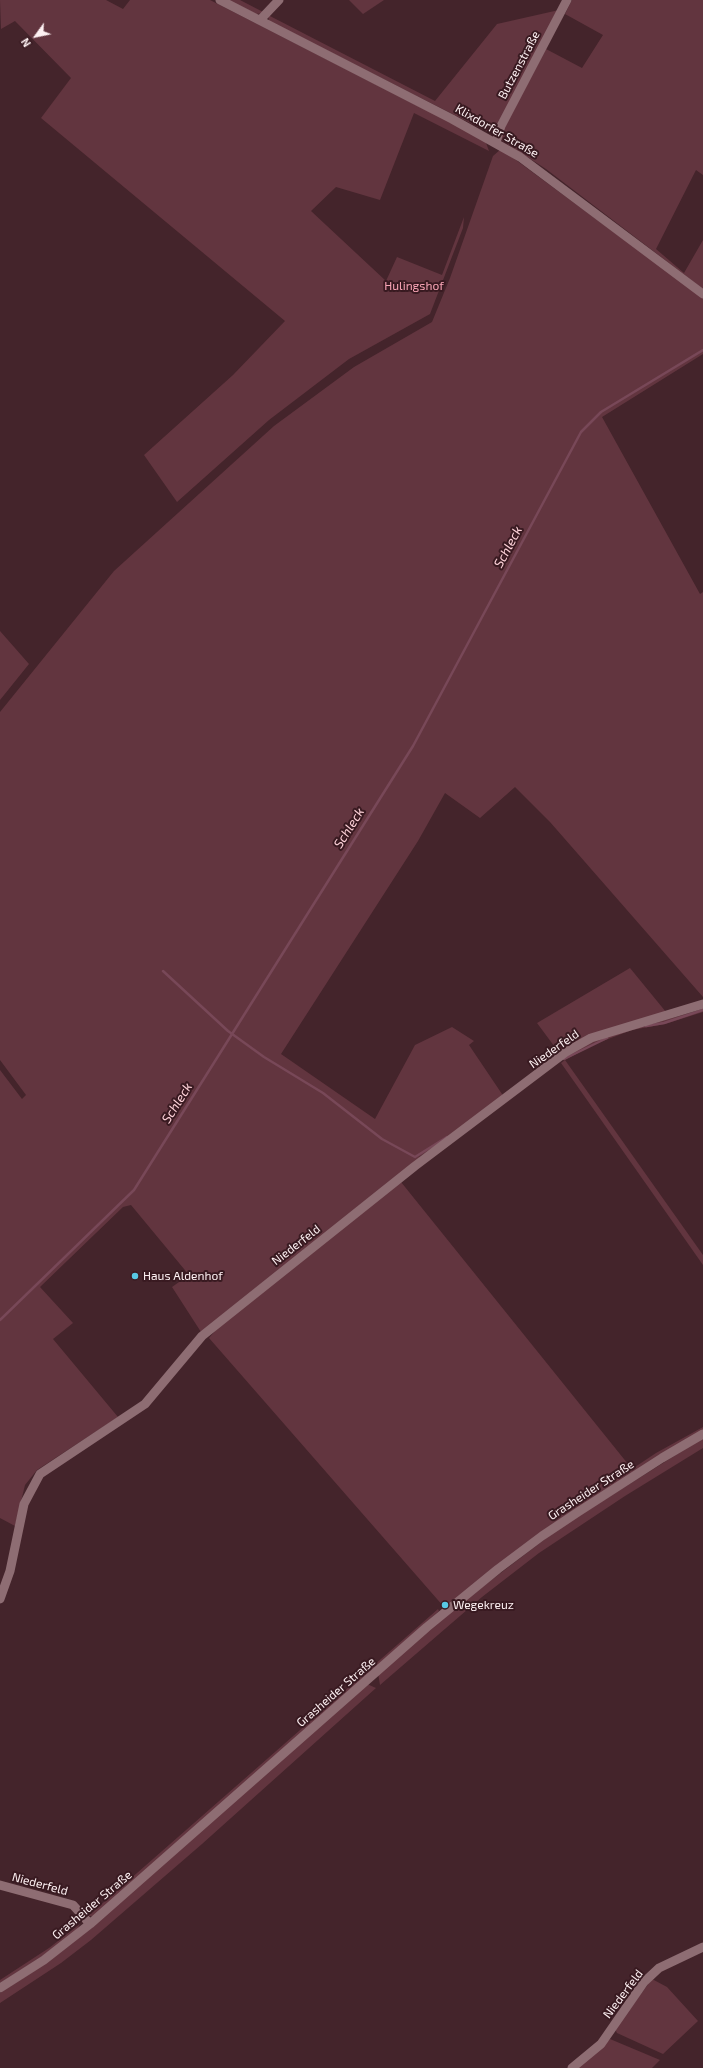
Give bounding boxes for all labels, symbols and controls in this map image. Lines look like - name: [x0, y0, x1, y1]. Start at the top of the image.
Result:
- north arrow: [16, 16, 56, 56]
- street label: Butzenstraße: [495, 29, 543, 101]
- text: N: [18, 36, 33, 50]
- street label: Klixdorfer Straße: [453, 101, 541, 161]
- park label: Hulingshof: [384, 279, 444, 293]
- water label: Schleck: [491, 523, 525, 571]
- water label: Schleck: [330, 805, 368, 851]
- street label: Niederfeld: [526, 1027, 582, 1071]
- water label: Schleck: [158, 1080, 196, 1126]
- street label: Niederfeld: [269, 1222, 323, 1268]
- place label: Haus Aldenhof: [143, 1269, 223, 1283]
- marker: Haus Aldenhof: [130, 1271, 140, 1281]
- street label: Grasheider Straße: [545, 1457, 637, 1523]
- place label: Wegekreuz: [453, 1598, 514, 1612]
- marker: Wegekreuz: [440, 1600, 450, 1610]
- street label: Grasheider Straße: [294, 1654, 378, 1730]
- street label: Grasheider Straße: [49, 1868, 135, 1942]
- street label: Niederfeld: [10, 1870, 70, 1898]
- street label: Niederfeld: [600, 1967, 646, 2021]

